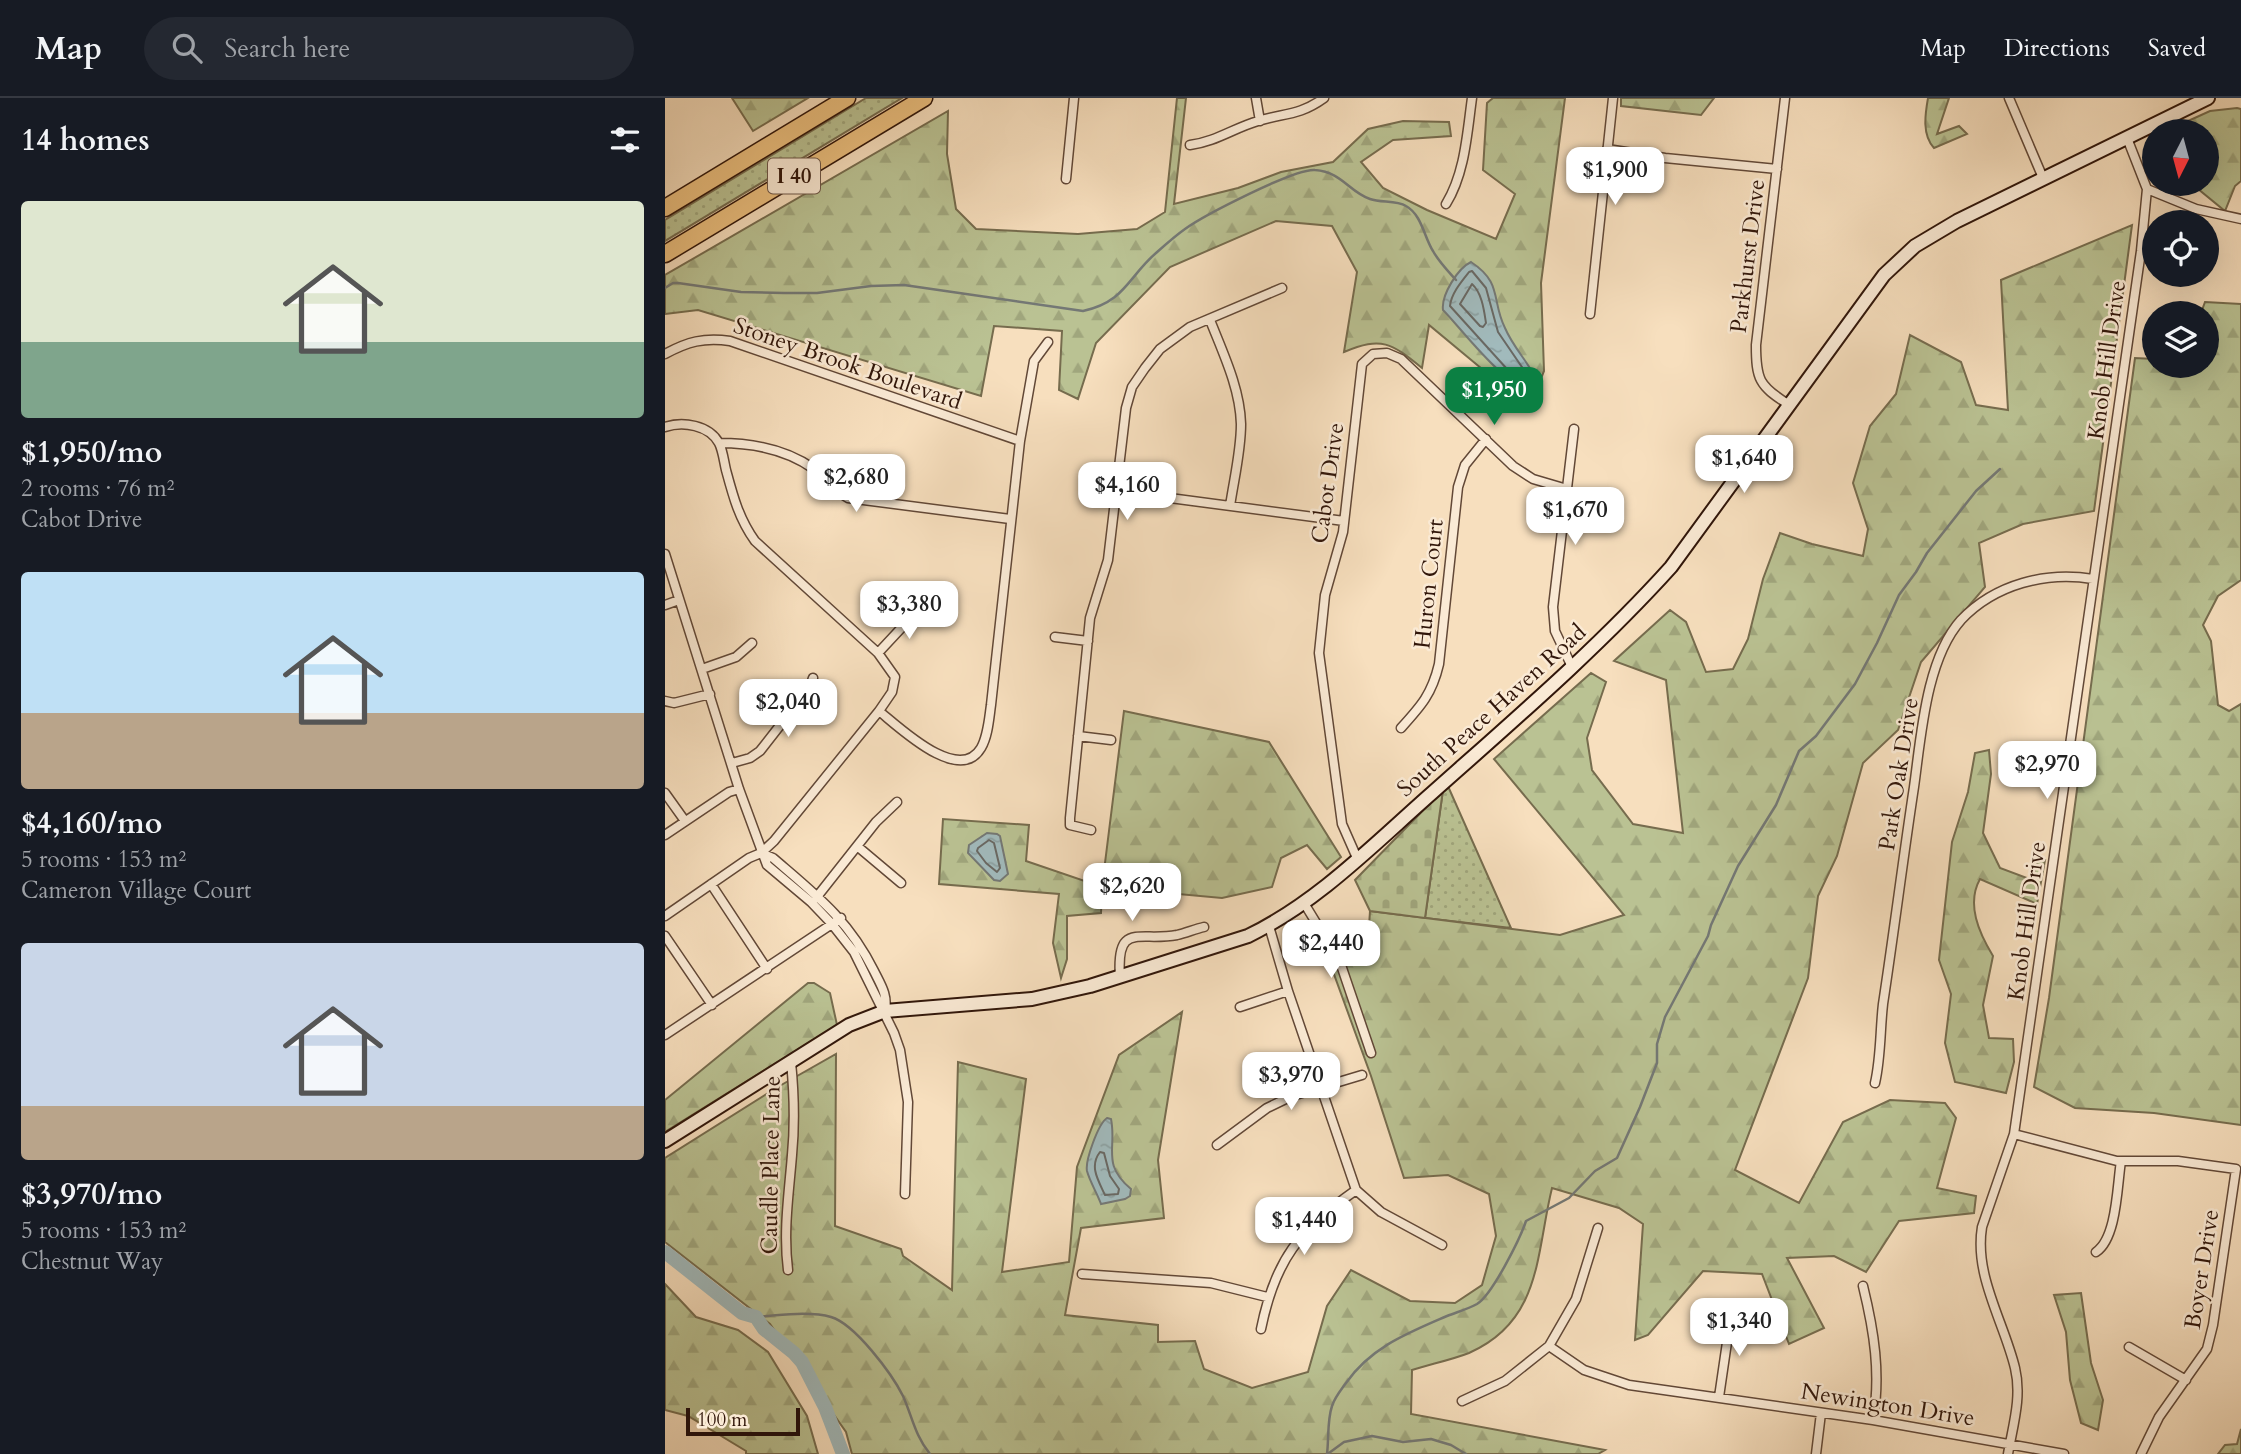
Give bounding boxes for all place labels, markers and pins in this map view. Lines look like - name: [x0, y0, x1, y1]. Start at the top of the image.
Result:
- pin: $1,900: [1558, 148, 1672, 207]
- pin: $1,950: [1437, 368, 1551, 427]
- pin: $1,640: [1687, 436, 1801, 495]
- pin: $2,680: [799, 454, 913, 514]
- pin: $4,160: [1070, 462, 1184, 522]
- pin: $1,670: [1518, 488, 1632, 547]
- pin: $3,380: [852, 582, 966, 641]
- pin: $2,040: [731, 680, 845, 739]
- pin: $2,970: [1990, 742, 2104, 801]
- pin: $2,620: [1075, 864, 1189, 923]
- pin: $2,440: [1274, 920, 1388, 980]
- pin: $3,970: [1234, 1052, 1348, 1112]
- pin: $1,440: [1247, 1198, 1361, 1257]
- pin: $1,340: [1682, 1298, 1796, 1358]

